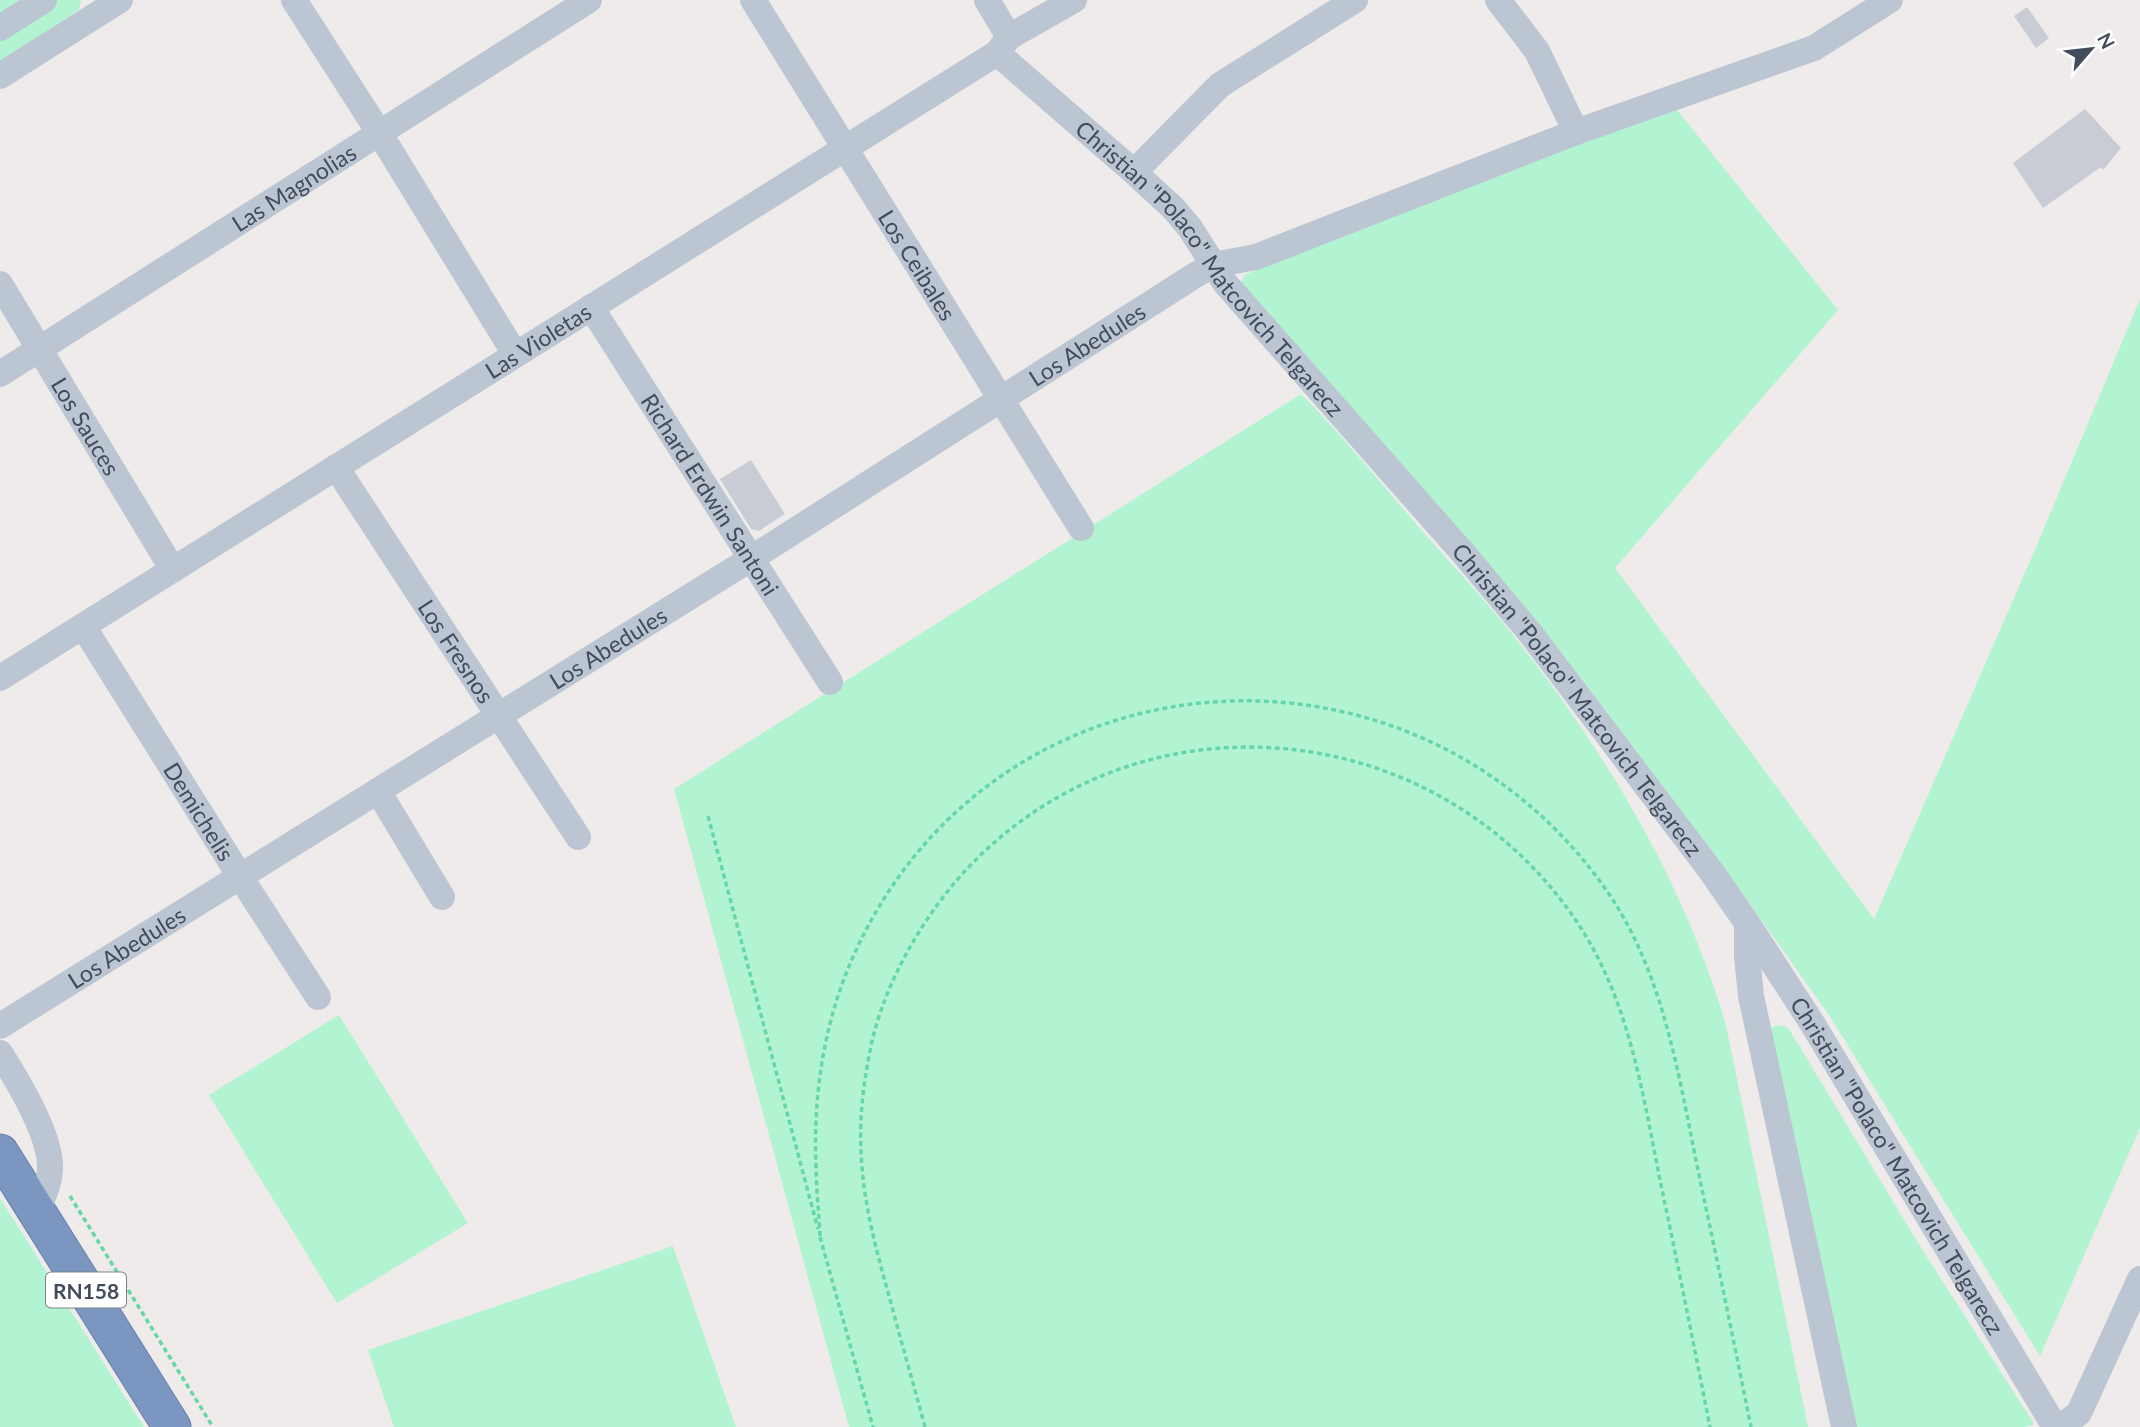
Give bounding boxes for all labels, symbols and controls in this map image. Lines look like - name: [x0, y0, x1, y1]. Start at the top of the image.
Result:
- north arrow: [2056, 14, 2126, 84]
- text: N: [2093, 29, 2120, 53]
- street label: Christian "Polaco" Matcovich Telgarecz: [1070, 114, 1350, 422]
- street label: Las Magnolias: [226, 138, 361, 237]
- street label: Los Ceibales: [873, 205, 962, 325]
- street label: Las Violetas: [480, 297, 596, 384]
- street label: Los Abedules: [1023, 297, 1150, 392]
- street label: Los Sauces: [46, 372, 126, 480]
- street label: Richard Erdwin Santoni: [636, 388, 785, 600]
- street label: Christian "Polaco" Matcovich Telgarecz: [1447, 537, 1709, 862]
- street label: Los Fresnos: [412, 594, 500, 708]
- street label: Los Abedules: [544, 601, 672, 695]
- street label: Demichelis: [158, 757, 241, 866]
- street label: Los Abedules: [63, 900, 190, 994]
- street label: Christian "Polaco" Matcovich Telgarecz: [1785, 991, 2010, 1340]
- road number: RN158: [46, 1272, 126, 1308]

